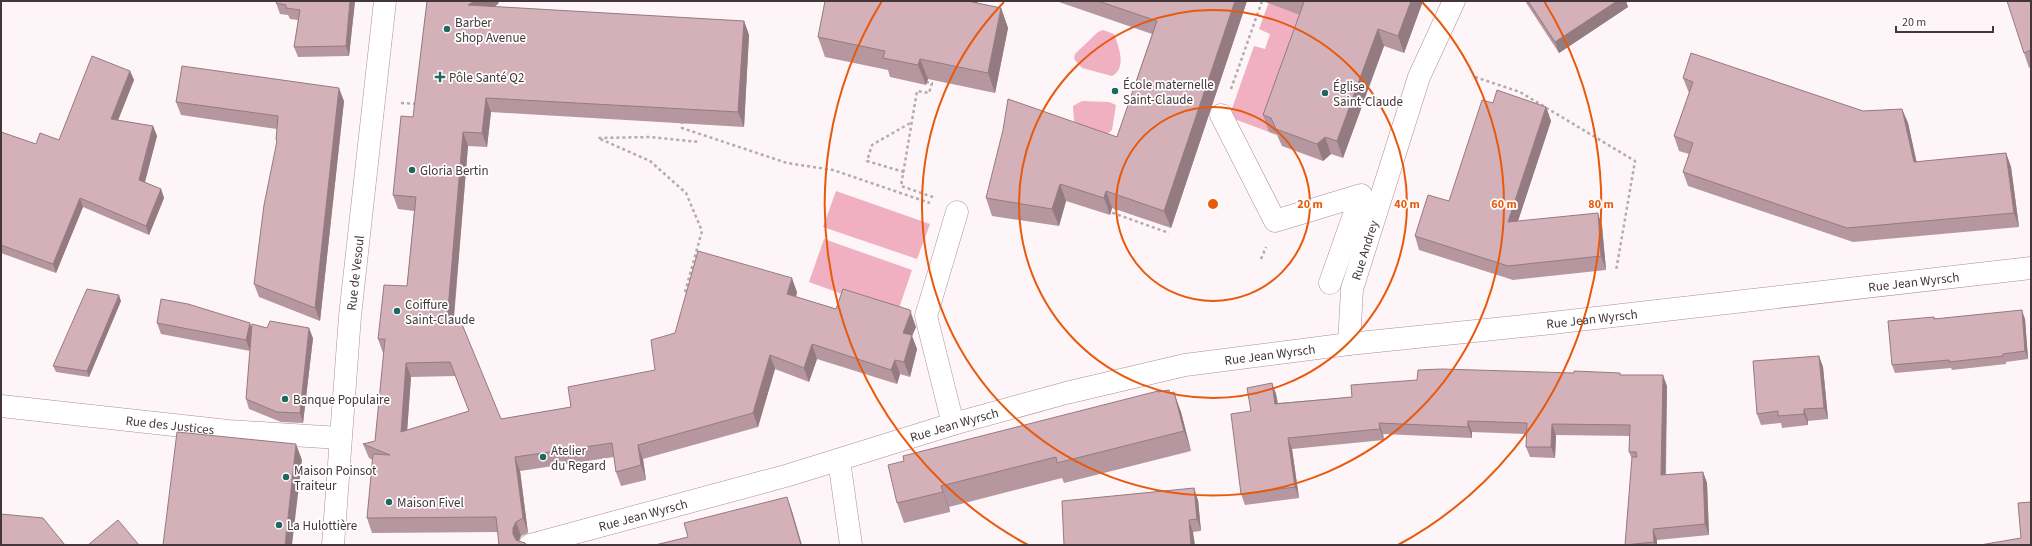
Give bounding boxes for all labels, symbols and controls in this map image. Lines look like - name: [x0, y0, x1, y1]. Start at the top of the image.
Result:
- scale bar: [1896, 8, 1993, 34]
- place label: Barber Shop Avenue: [455, 14, 526, 47]
- text: 20 m: [1902, 14, 1926, 31]
- marker: Barber Shop Avenue: [442, 24, 452, 34]
- place label: Pôle Santé Q2: [449, 69, 524, 87]
- marker: Pôle Santé Q2: [434, 71, 446, 83]
- place label: École maternelle Saint-Claude: [1123, 76, 1214, 109]
- place label: Église Saint-Claude: [1333, 78, 1403, 111]
- marker: École maternelle Saint-Claude: [1110, 86, 1120, 96]
- marker: Église Saint-Claude: [1320, 88, 1330, 98]
- place label: Gloria Bertin: [420, 162, 489, 180]
- marker: Gloria Bertin: [407, 165, 417, 175]
- text: 20 m: [1297, 196, 1323, 213]
- text: 40 m: [1394, 196, 1420, 213]
- text: 60 m: [1491, 196, 1517, 213]
- text: 80 m: [1588, 196, 1614, 213]
- centre of rings: [1206, 197, 1220, 211]
- street label: Rue Andrey: [1347, 218, 1383, 283]
- street label: Rue de Vesoul: [343, 234, 369, 312]
- street label: Rue Jean Wyrsch: [1867, 268, 1960, 297]
- place label: Coiffure Saint-Claude: [405, 296, 475, 329]
- street label: Rue Jean Wyrsch: [1546, 305, 1638, 334]
- marker: Coiffure Saint-Claude: [392, 306, 402, 316]
- street label: Rue Jean Wyrsch: [1223, 340, 1317, 370]
- place label: Banque Populaire: [293, 391, 390, 409]
- marker: Banque Populaire: [280, 394, 290, 404]
- street label: Rue Jean Wyrsch: [908, 404, 1001, 447]
- street label: Rue des Justices: [125, 412, 216, 439]
- place label: Atelier du Regard: [551, 442, 606, 475]
- marker: Atelier du Regard: [538, 452, 548, 462]
- place label: Maison Poinsot Traiteur: [294, 462, 377, 495]
- marker: Maison Poinsot Traiteur: [281, 472, 291, 482]
- place label: Maison Fivel: [397, 494, 464, 512]
- street label: Rue Jean Wyrsch: [597, 495, 690, 536]
- marker: Maison Fivel: [384, 497, 394, 507]
- place label: La Hulottière: [287, 517, 357, 535]
- marker: La Hulottière: [274, 520, 284, 530]

